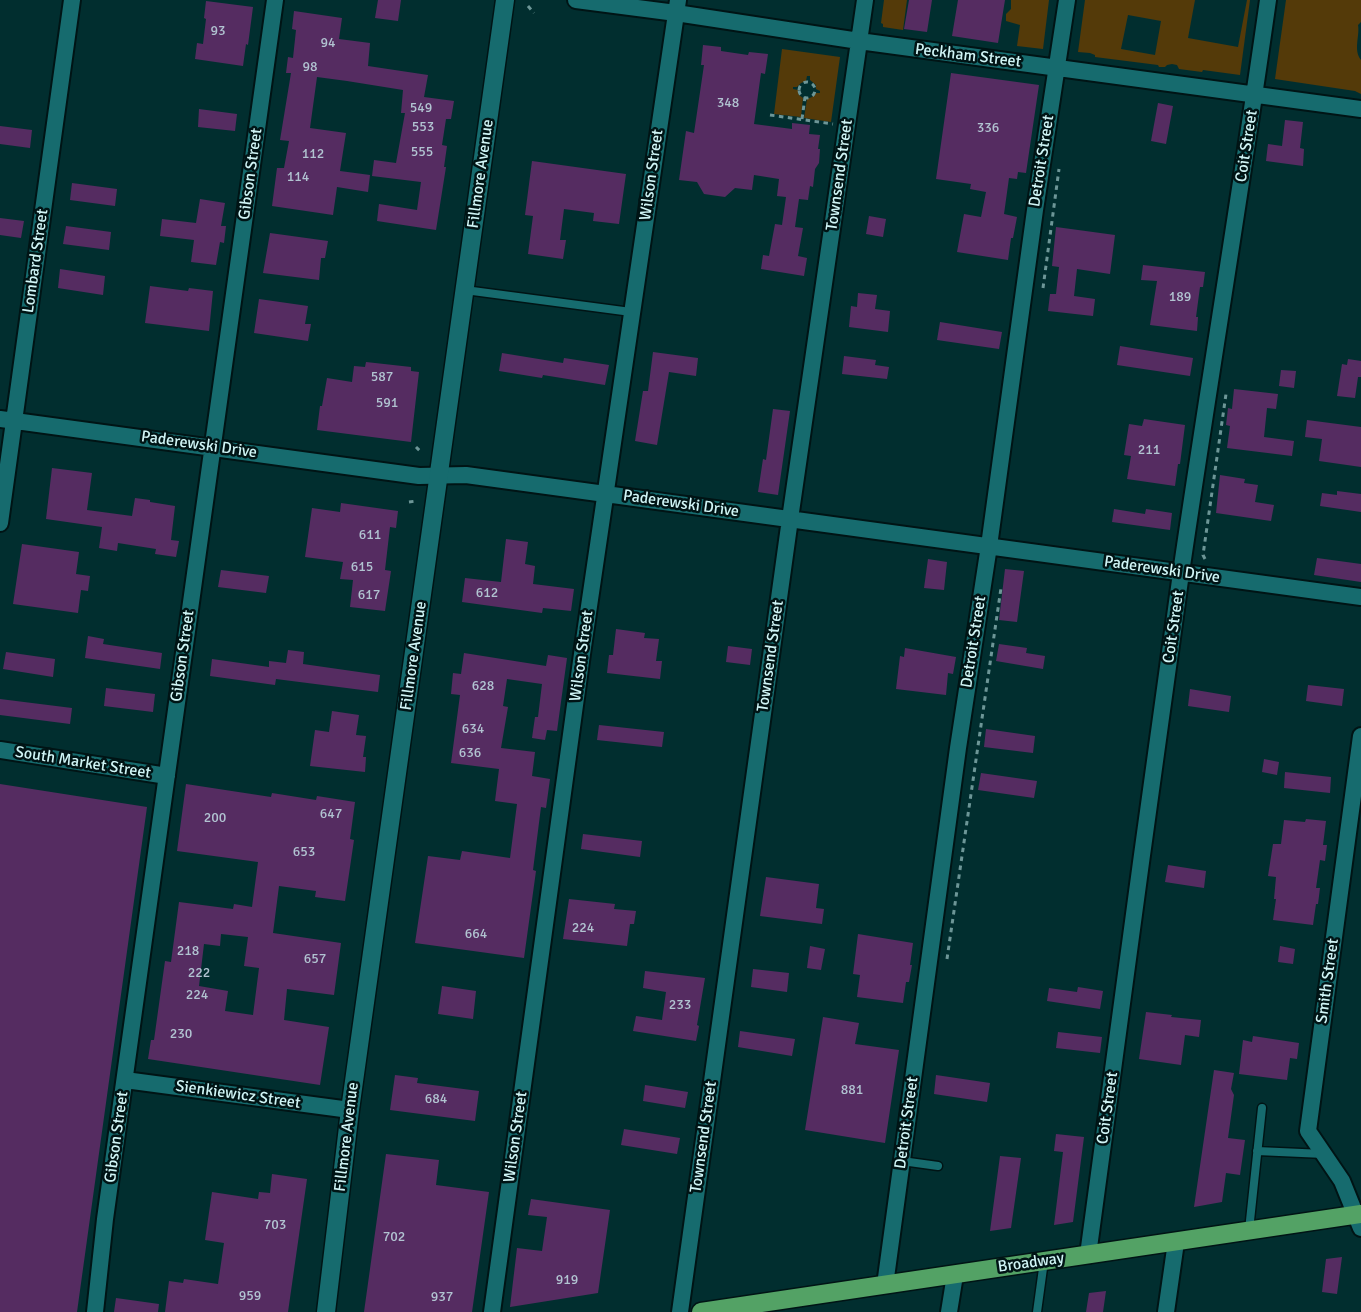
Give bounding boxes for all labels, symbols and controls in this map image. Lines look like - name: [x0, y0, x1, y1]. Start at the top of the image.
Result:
- house number: 93: [210, 23, 226, 39]
- house number: 94: [320, 35, 336, 51]
- street label: Peckham Street: [914, 40, 1022, 72]
- house number: 98: [302, 59, 318, 75]
- house number: 348: [717, 95, 739, 111]
- house number: 549: [410, 100, 432, 116]
- street label: Coit Street: [1232, 108, 1262, 184]
- street label: Detroit Street: [1025, 114, 1059, 208]
- street label: Fillmore Avenue: [464, 118, 498, 230]
- street label: Townsend Street: [823, 118, 857, 232]
- house number: 553: [412, 119, 434, 135]
- house number: 336: [977, 120, 999, 136]
- street label: Gibson Street: [235, 127, 267, 221]
- street label: Wilson Street: [636, 128, 668, 222]
- house number: 555: [411, 144, 433, 160]
- house number: 112: [302, 146, 324, 162]
- house number: 114: [287, 169, 309, 185]
- street label: Lombard Street: [19, 208, 53, 314]
- house number: 189: [1169, 289, 1191, 305]
- house number: 587: [371, 369, 393, 385]
- house number: 591: [376, 395, 398, 411]
- street label: Paderewski Drive: [140, 427, 258, 463]
- house number: 211: [1138, 442, 1160, 458]
- street label: Paderewski Drive: [622, 486, 740, 522]
- house number: 611: [359, 527, 381, 543]
- street label: Paderewski Drive: [1103, 552, 1221, 588]
- house number: 615: [351, 559, 373, 575]
- house number: 612: [476, 585, 498, 601]
- house number: 617: [358, 587, 380, 603]
- street label: Coit Street: [1159, 590, 1189, 664]
- street label: Detroit Street: [957, 595, 991, 689]
- street label: Townsend Street: [754, 599, 788, 713]
- street label: Fillmore Avenue: [397, 600, 431, 712]
- street label: Gibson Street: [167, 609, 199, 703]
- street label: Wilson Street: [566, 609, 598, 703]
- house number: 628: [472, 678, 494, 694]
- house number: 634: [462, 721, 484, 737]
- street label: South Market Street: [14, 743, 152, 783]
- house number: 636: [459, 745, 481, 761]
- house number: 647: [320, 806, 342, 822]
- house number: 200: [204, 810, 226, 826]
- house number: 653: [293, 844, 315, 860]
- house number: 224: [572, 920, 594, 936]
- house number: 664: [465, 926, 487, 942]
- street label: Smith Street: [1313, 937, 1343, 1025]
- house number: 218: [177, 943, 199, 959]
- house number: 657: [304, 951, 326, 967]
- house number: 222: [188, 965, 210, 981]
- house number: 224: [186, 987, 208, 1003]
- house number: 233: [669, 997, 691, 1013]
- house number: 230: [170, 1026, 192, 1042]
- street label: Coit Street: [1093, 1071, 1123, 1145]
- street label: Detroit Street: [891, 1076, 923, 1170]
- street label: Sienkiewicz Street: [174, 1077, 302, 1113]
- street label: Townsend Street: [687, 1080, 721, 1194]
- street label: Fillmore Avenue: [331, 1081, 363, 1193]
- house number: 881: [841, 1082, 863, 1098]
- street label: Gibson Street: [101, 1090, 133, 1184]
- street label: Wilson Street: [500, 1090, 532, 1184]
- house number: 684: [425, 1091, 447, 1107]
- house number: 703: [264, 1217, 286, 1233]
- house number: 702: [383, 1229, 405, 1245]
- street label: Broadway: [997, 1249, 1065, 1277]
- house number: 919: [556, 1272, 578, 1288]
- house number: 959: [239, 1288, 261, 1304]
- house number: 937: [431, 1289, 453, 1305]

